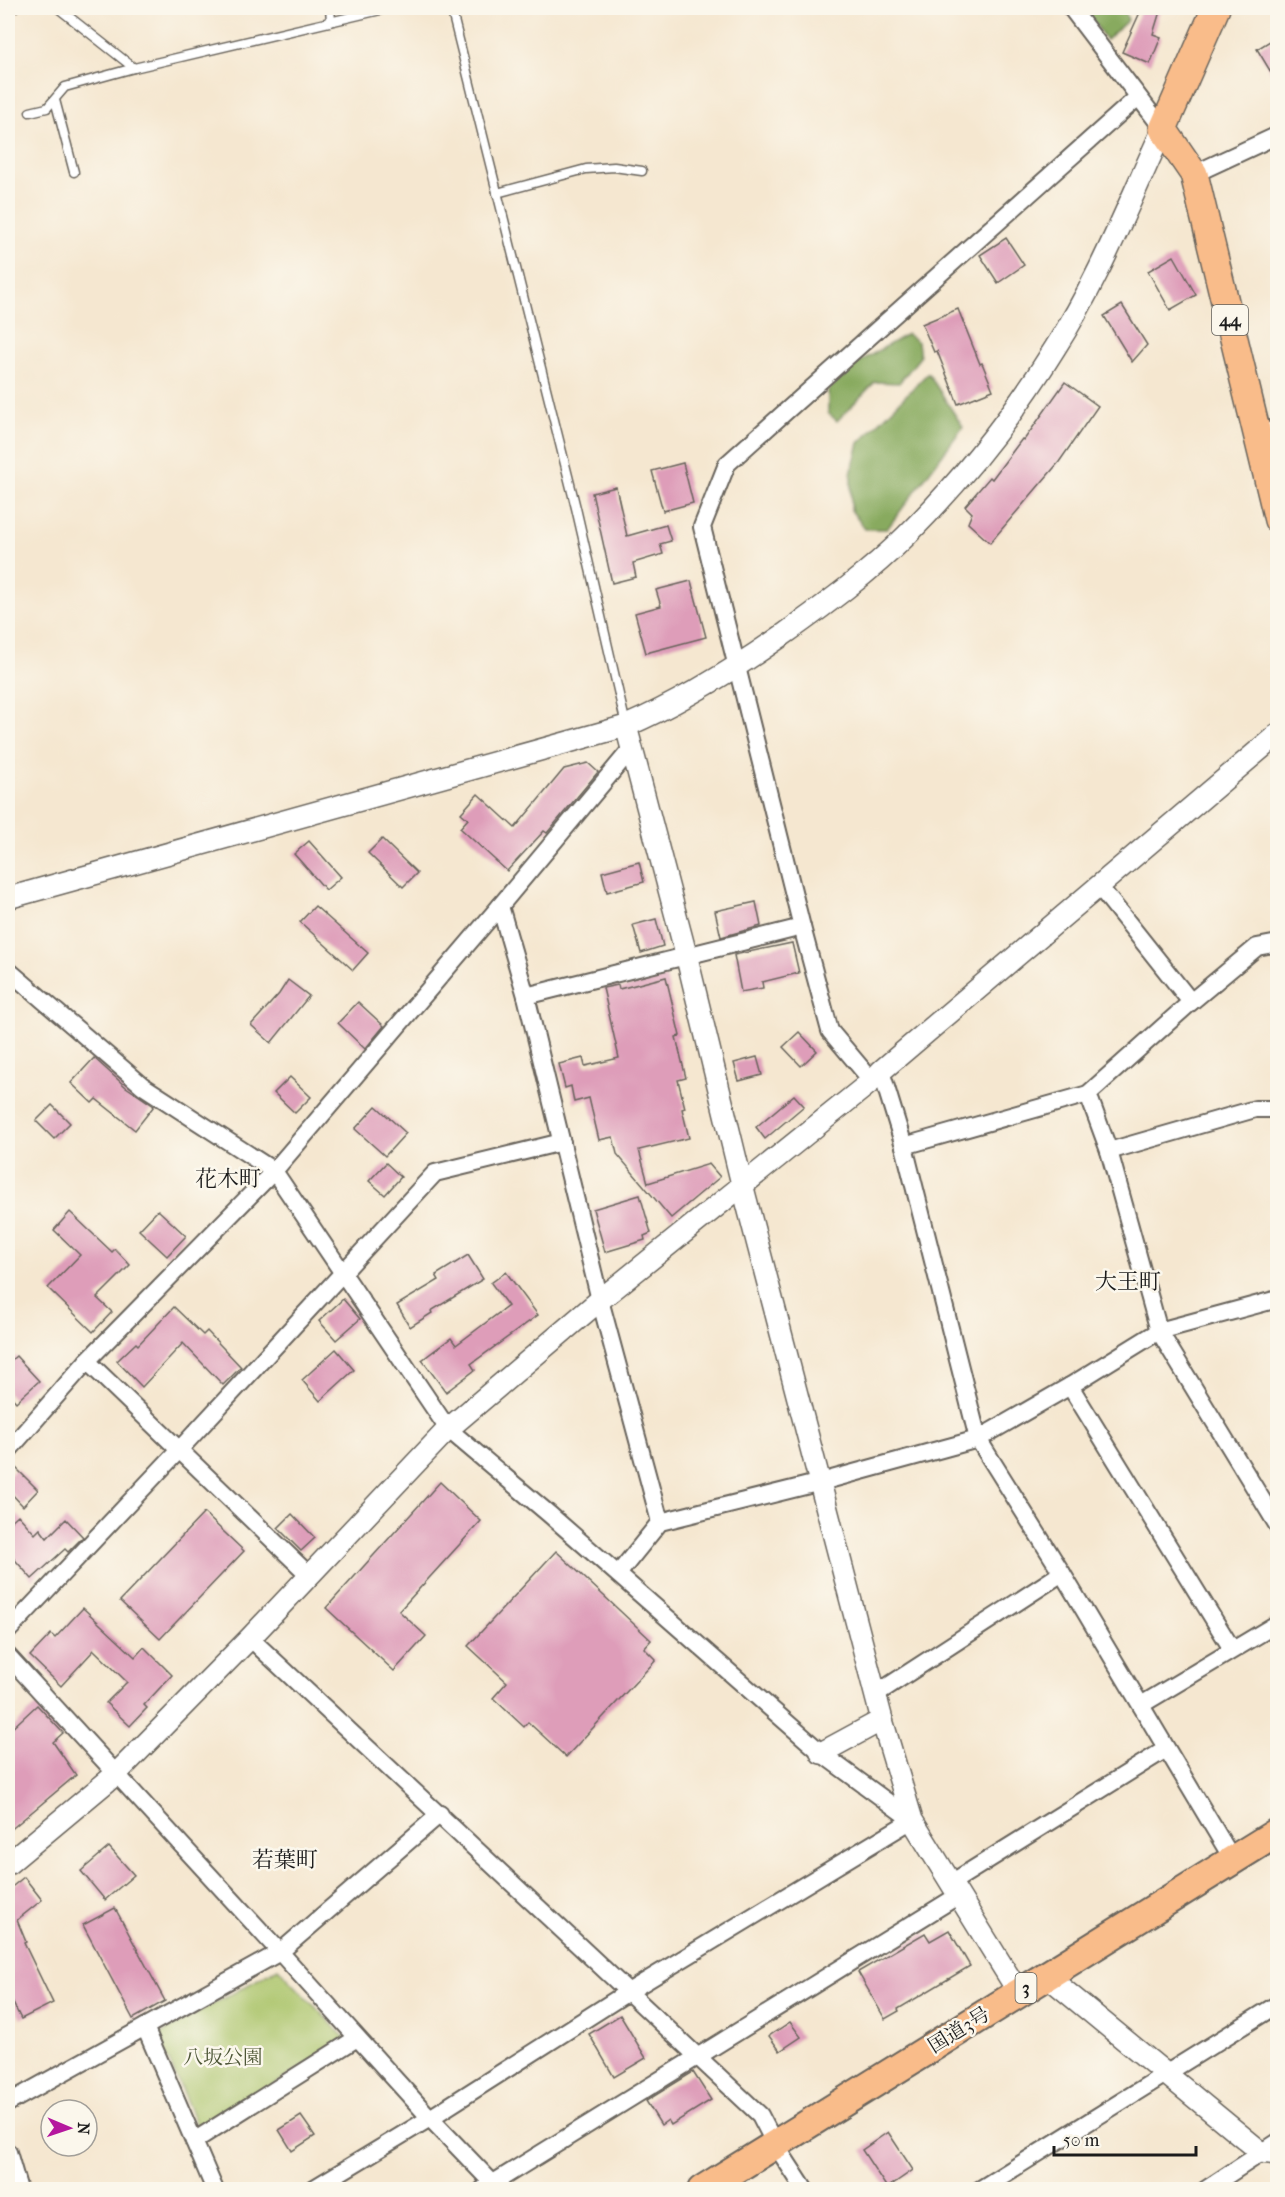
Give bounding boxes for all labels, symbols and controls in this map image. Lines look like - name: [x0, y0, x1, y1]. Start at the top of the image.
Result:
- road number: 44: [1212, 305, 1248, 335]
- district label: 花木町: [195, 1166, 261, 1192]
- district label: 大王町: [1095, 1269, 1161, 1295]
- district label: 若葉町: [252, 1847, 318, 1873]
- road number: 3: [1016, 1973, 1036, 2003]
- street label: 国道3号: [924, 2002, 994, 2058]
- park label: 八坂公園: [183, 2046, 263, 2069]
- north arrow: [39, 2098, 99, 2158]
- scale bar: [1054, 2119, 1196, 2157]
- text: N: [74, 2122, 93, 2136]
- text: 50 m: [1063, 2130, 1100, 2151]

